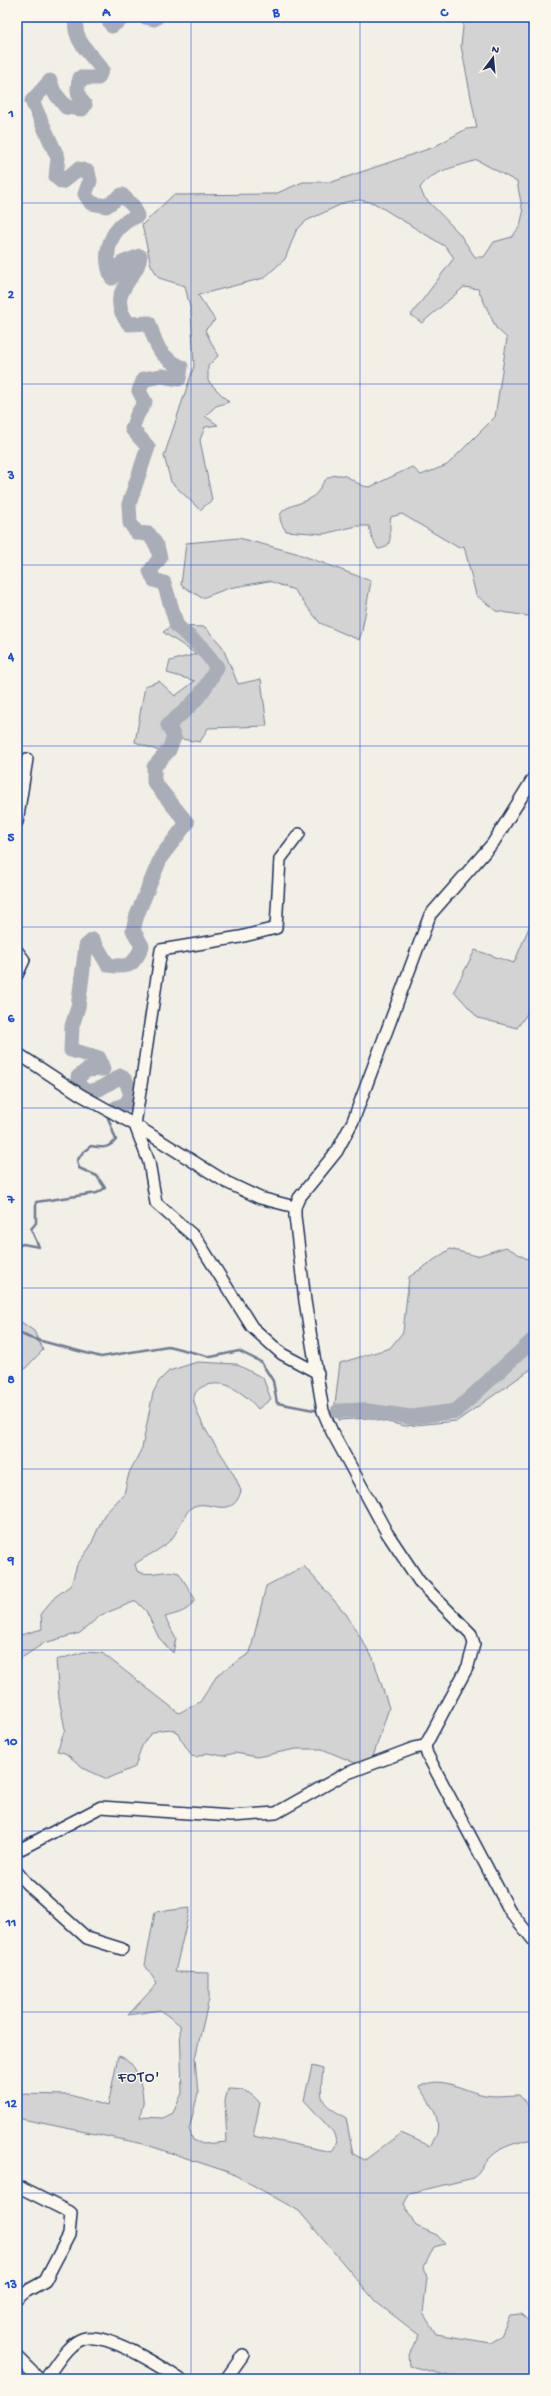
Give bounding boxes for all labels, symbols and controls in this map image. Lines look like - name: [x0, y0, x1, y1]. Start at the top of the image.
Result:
- text: A: [101, 6, 111, 21]
- text: B: [272, 6, 281, 21]
- text: C: [439, 6, 449, 21]
- north arrow: [473, 38, 513, 78]
- text: N: [490, 44, 500, 57]
- text: 1: [7, 107, 14, 122]
- text: 2: [8, 288, 15, 303]
- text: 3: [7, 469, 15, 484]
- text: 4: [7, 650, 15, 665]
- text: 5: [8, 831, 15, 846]
- text: 6: [8, 1012, 15, 1027]
- text: 7: [7, 1193, 16, 1208]
- text: 8: [7, 1373, 15, 1388]
- text: 9: [7, 1554, 15, 1569]
- text: 10: [4, 1735, 18, 1750]
- text: 11: [5, 1916, 16, 1931]
- district label: FOTO': [117, 2069, 160, 2088]
- text: 12: [4, 2097, 17, 2112]
- text: 13: [4, 2278, 17, 2293]

